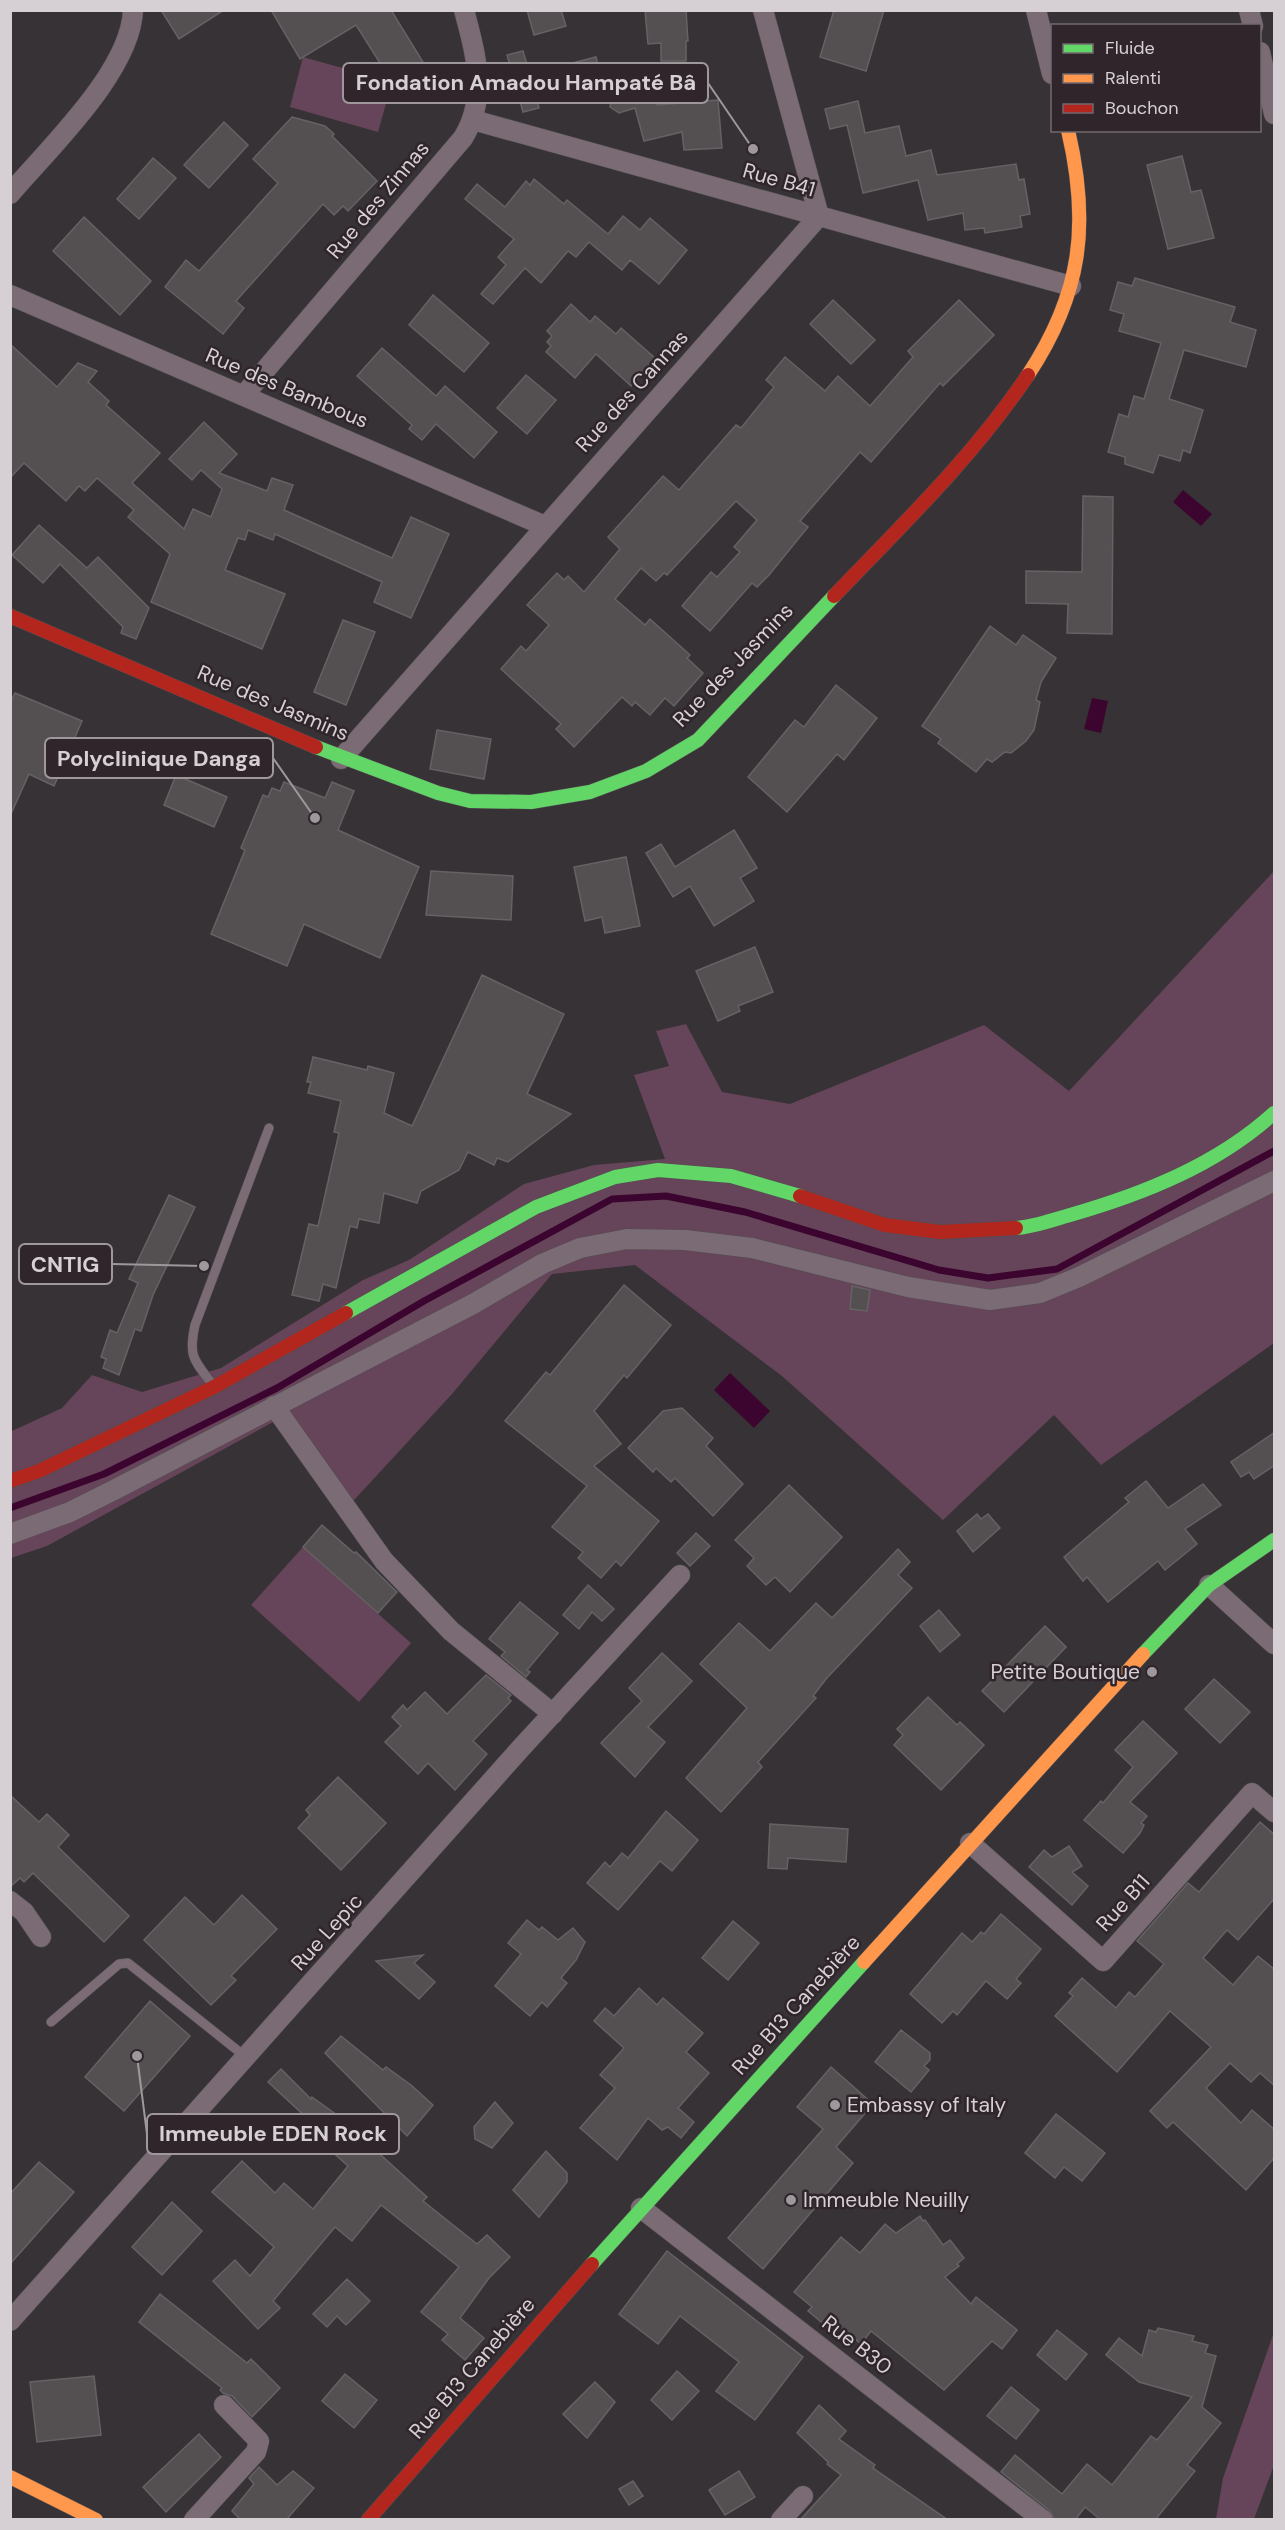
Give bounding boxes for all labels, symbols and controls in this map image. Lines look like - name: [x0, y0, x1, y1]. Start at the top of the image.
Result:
- legend: [1051, 24, 1261, 132]
- text: Fluide: [1105, 36, 1155, 60]
- callout: Fondation Amadou Hampaté Bâ: [343, 63, 708, 103]
- text: Ralenti: [1105, 66, 1161, 90]
- text: Fondation Amadou Hampaté Bâ: [356, 68, 696, 97]
- text: Bouchon: [1105, 96, 1179, 120]
- street label: Rue des Zinnas: [320, 135, 436, 265]
- street label: Rue B41: [740, 156, 818, 204]
- street label: Rue des Cannas: [569, 324, 695, 458]
- street label: Rue des Bambous: [201, 341, 373, 435]
- street label: Rue des Jasmins: [667, 597, 799, 733]
- street label: Rue des Jasmins: [193, 658, 353, 748]
- callout: Polyclinique Danga: [45, 738, 273, 778]
- text: Polyclinique Danga: [57, 744, 261, 773]
- callout: CNTIG: [19, 1244, 112, 1284]
- text: CNTIG: [31, 1250, 99, 1279]
- place label: Petite Boutique: [991, 1658, 1140, 1686]
- marker: Petite Boutique: [1145, 1665, 1159, 1679]
- street label: Rue B11: [1090, 1868, 1156, 1938]
- street label: Rue Lepic: [285, 1887, 369, 1977]
- street label: Rue B13 Canebière: [726, 1929, 866, 2081]
- place label: Embassy of Italy: [847, 2091, 1006, 2119]
- marker: Embassy of Italy: [828, 2098, 842, 2112]
- callout: Immeuble EDEN Rock: [147, 2114, 399, 2154]
- text: Immeuble EDEN Rock: [159, 2119, 387, 2148]
- place label: Immeuble Neuilly: [803, 2186, 970, 2214]
- marker: Immeuble Neuilly: [784, 2193, 798, 2207]
- street label: Rue B13 Canebière: [403, 2291, 541, 2445]
- street label: Rue B30: [816, 2309, 898, 2381]

